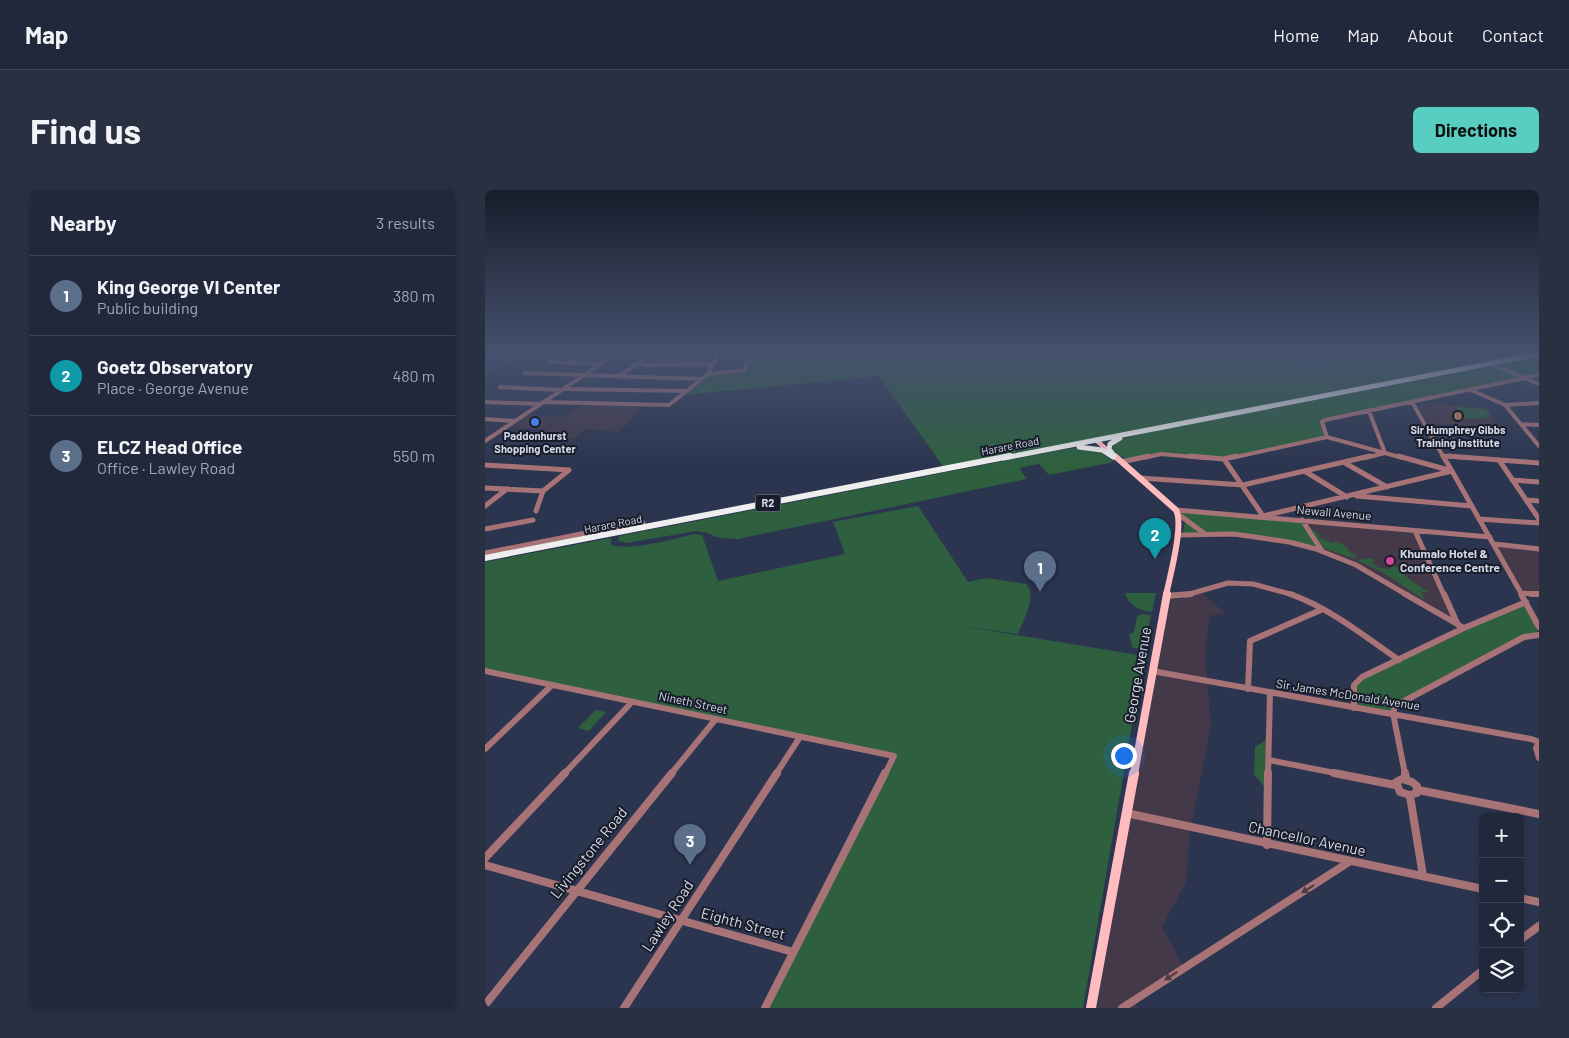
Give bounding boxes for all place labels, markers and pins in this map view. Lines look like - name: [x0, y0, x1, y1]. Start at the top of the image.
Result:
- marker: Sir Humphrey Gibbs Training institute: [1452, 410, 1464, 422]
- marker: Paddonhurst Shopping Center: [529, 416, 541, 428]
- place label: Sir Humphrey Gibbs Training institute: [1410, 423, 1506, 449]
- place label: Paddonhurst Shopping Center: [494, 429, 576, 455]
- pin: 2: [1139, 518, 1171, 559]
- place label: Khumalo Hotel & Conference Centre: [1400, 546, 1501, 574]
- pin: 1: [1024, 551, 1056, 592]
- marker: Khumalo Hotel & Conference Centre: [1384, 555, 1396, 567]
- pin: 3: [674, 824, 706, 865]

